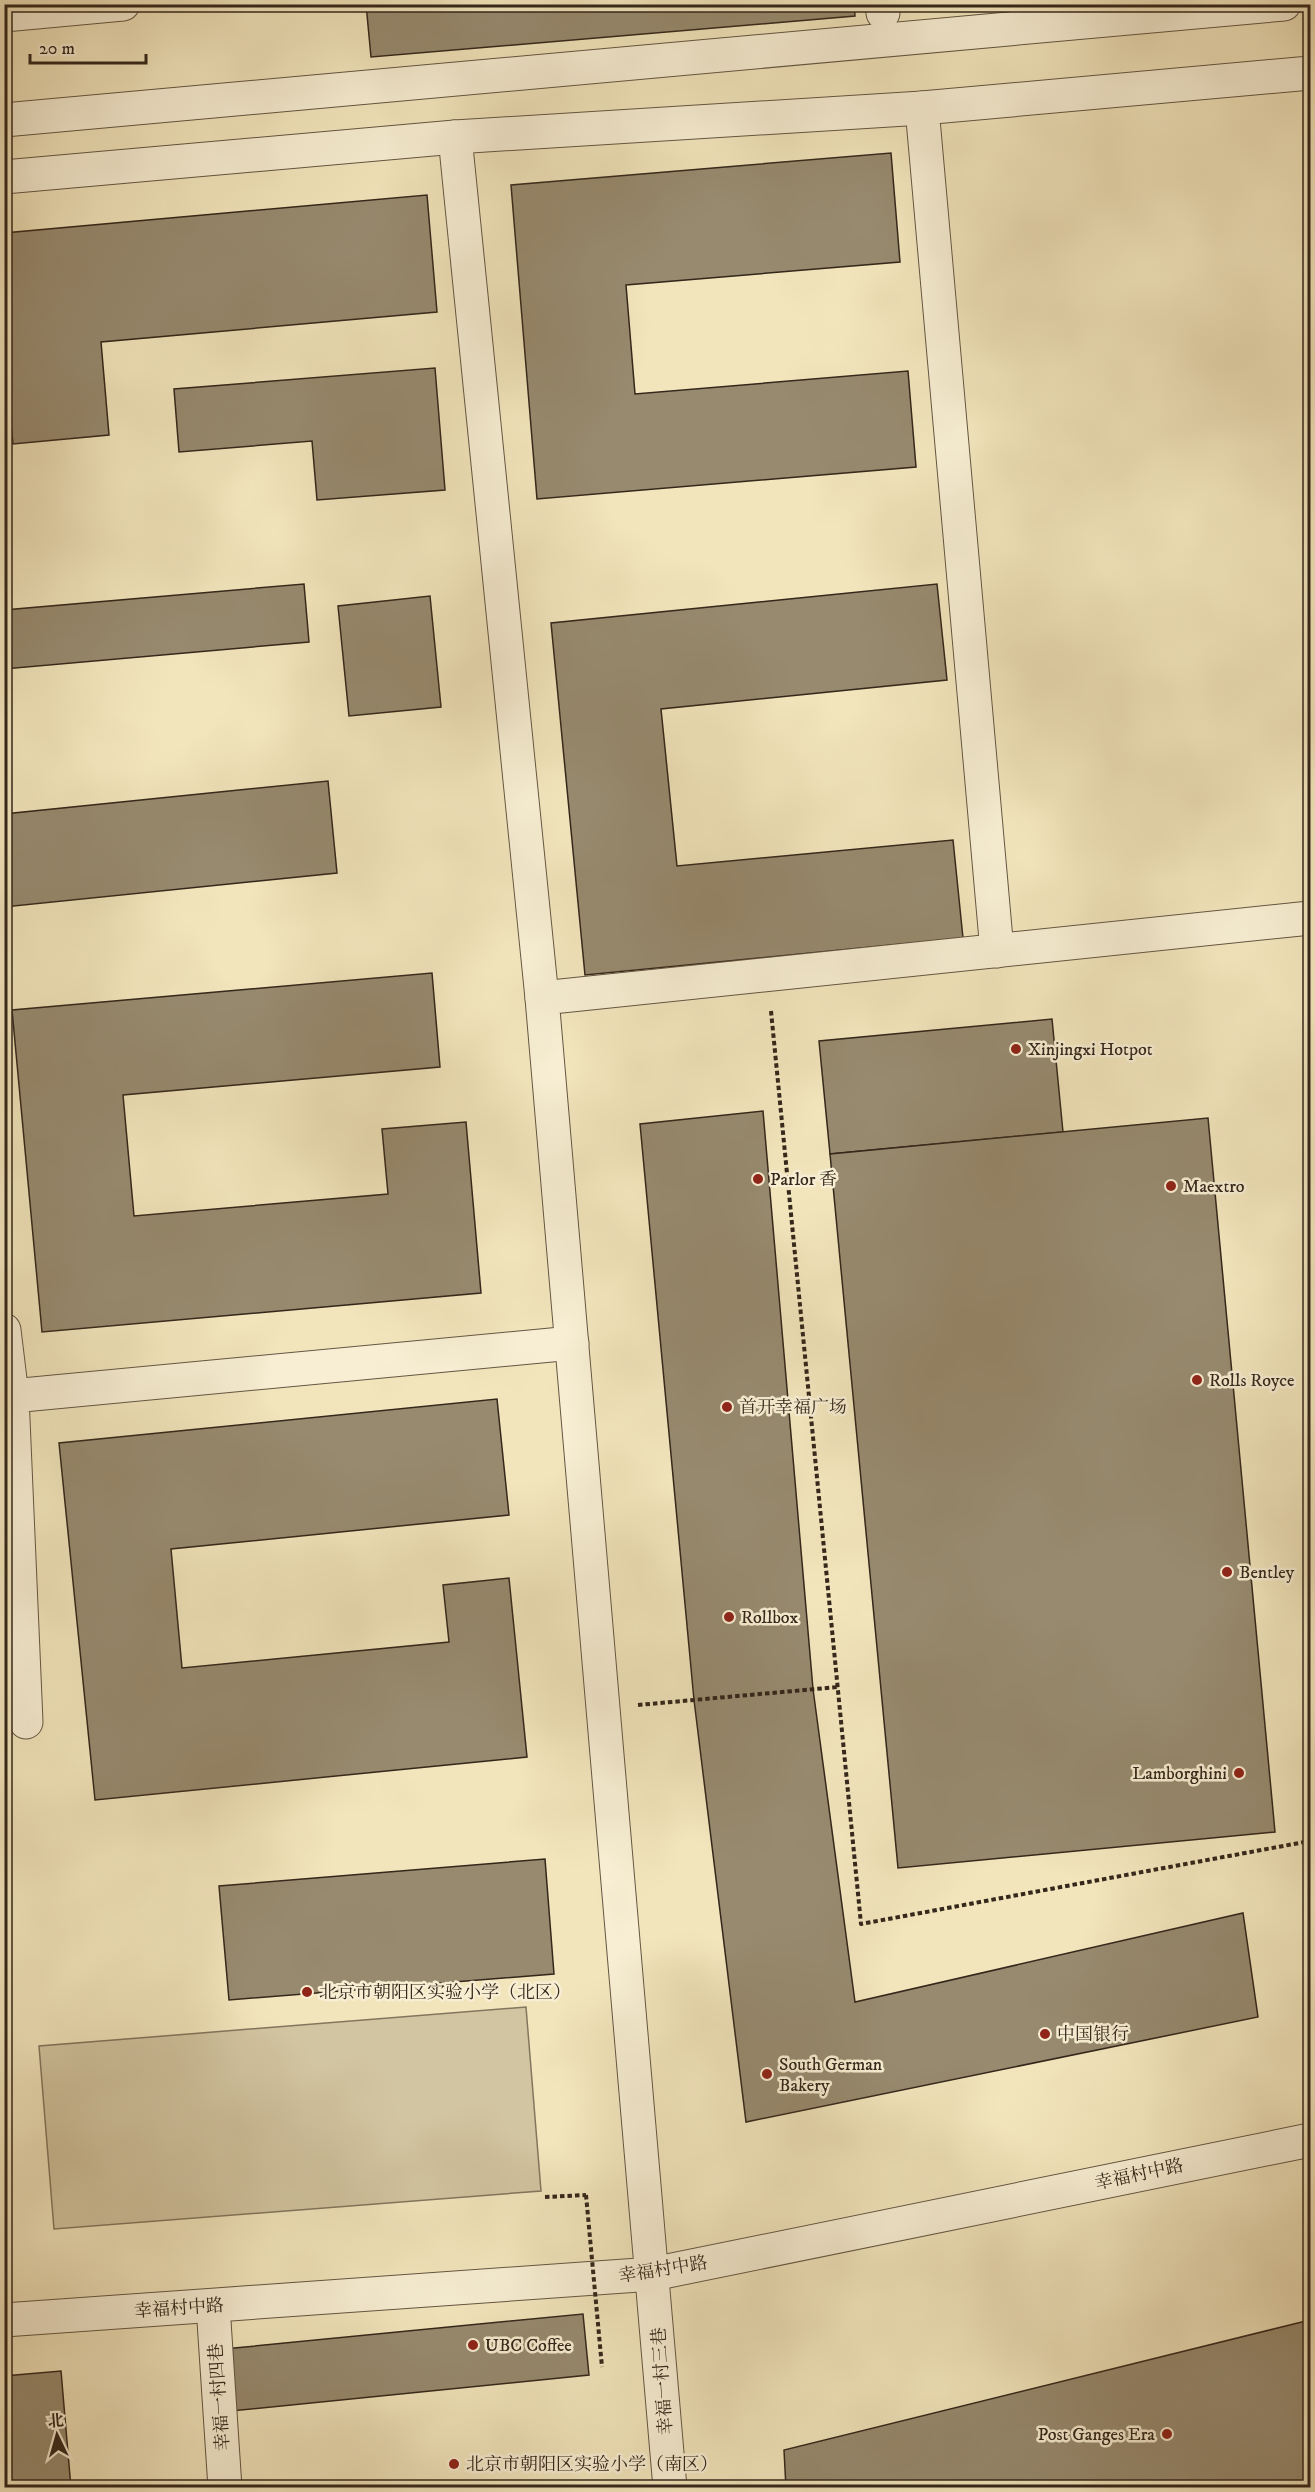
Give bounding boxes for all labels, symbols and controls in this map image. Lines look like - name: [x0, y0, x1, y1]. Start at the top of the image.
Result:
- scale bar: [30, 27, 146, 65]
- text: 20 m: [39, 38, 75, 60]
- place label: Xinjingxi Hotpot: [1028, 1039, 1153, 1061]
- marker: Xinjingxi Hotpot: [1009, 1042, 1023, 1056]
- place label: Parlor 香: [770, 1169, 837, 1191]
- marker: Parlor 香: [751, 1172, 765, 1186]
- place label: Maextro: [1183, 1176, 1245, 1198]
- marker: Maextro: [1164, 1179, 1178, 1193]
- place label: Rolls Royce: [1209, 1370, 1295, 1392]
- marker: Rolls Royce: [1190, 1373, 1204, 1387]
- place label: 首开幸福广场: [739, 1397, 847, 1419]
- marker: 首开幸福广场: [720, 1400, 734, 1414]
- place label: Bentley: [1239, 1562, 1295, 1584]
- marker: Bentley: [1220, 1565, 1234, 1579]
- place label: Rollbox: [741, 1607, 799, 1629]
- marker: Rollbox: [722, 1610, 736, 1624]
- place label: Lamborghini: [1132, 1763, 1227, 1785]
- marker: Lamborghini: [1232, 1766, 1246, 1780]
- place label: 北京市朝阳区实验小学（北区）: [319, 1982, 571, 2004]
- marker: 北京市朝阳区实验小学（北区）: [300, 1985, 314, 1999]
- place label: 中国银行: [1057, 2024, 1129, 2046]
- marker: 中国银行: [1038, 2027, 1052, 2041]
- place label: South German Bakery: [779, 2054, 883, 2097]
- marker: South German Bakery: [760, 2067, 774, 2081]
- street label: 幸福村中路: [1093, 2155, 1186, 2195]
- street label: 幸福村中路: [617, 2252, 709, 2288]
- street label: 幸福村中路: [133, 2295, 225, 2323]
- street label: 幸福一村三巷: [648, 2326, 678, 2436]
- place label: UBC Coffee: [485, 2335, 572, 2357]
- marker: UBC Coffee: [466, 2338, 480, 2352]
- street label: 幸福一村四巷: [205, 2342, 235, 2452]
- north arrow: [27, 2405, 87, 2465]
- text: 北: [47, 2410, 65, 2432]
- place label: Post Ganges Era: [1038, 2424, 1155, 2446]
- marker: Post Ganges Era: [1160, 2427, 1174, 2441]
- place label: 北京市朝阳区实验小学（南区）: [466, 2454, 718, 2476]
- marker: 北京市朝阳区实验小学（南区）: [447, 2457, 461, 2471]

